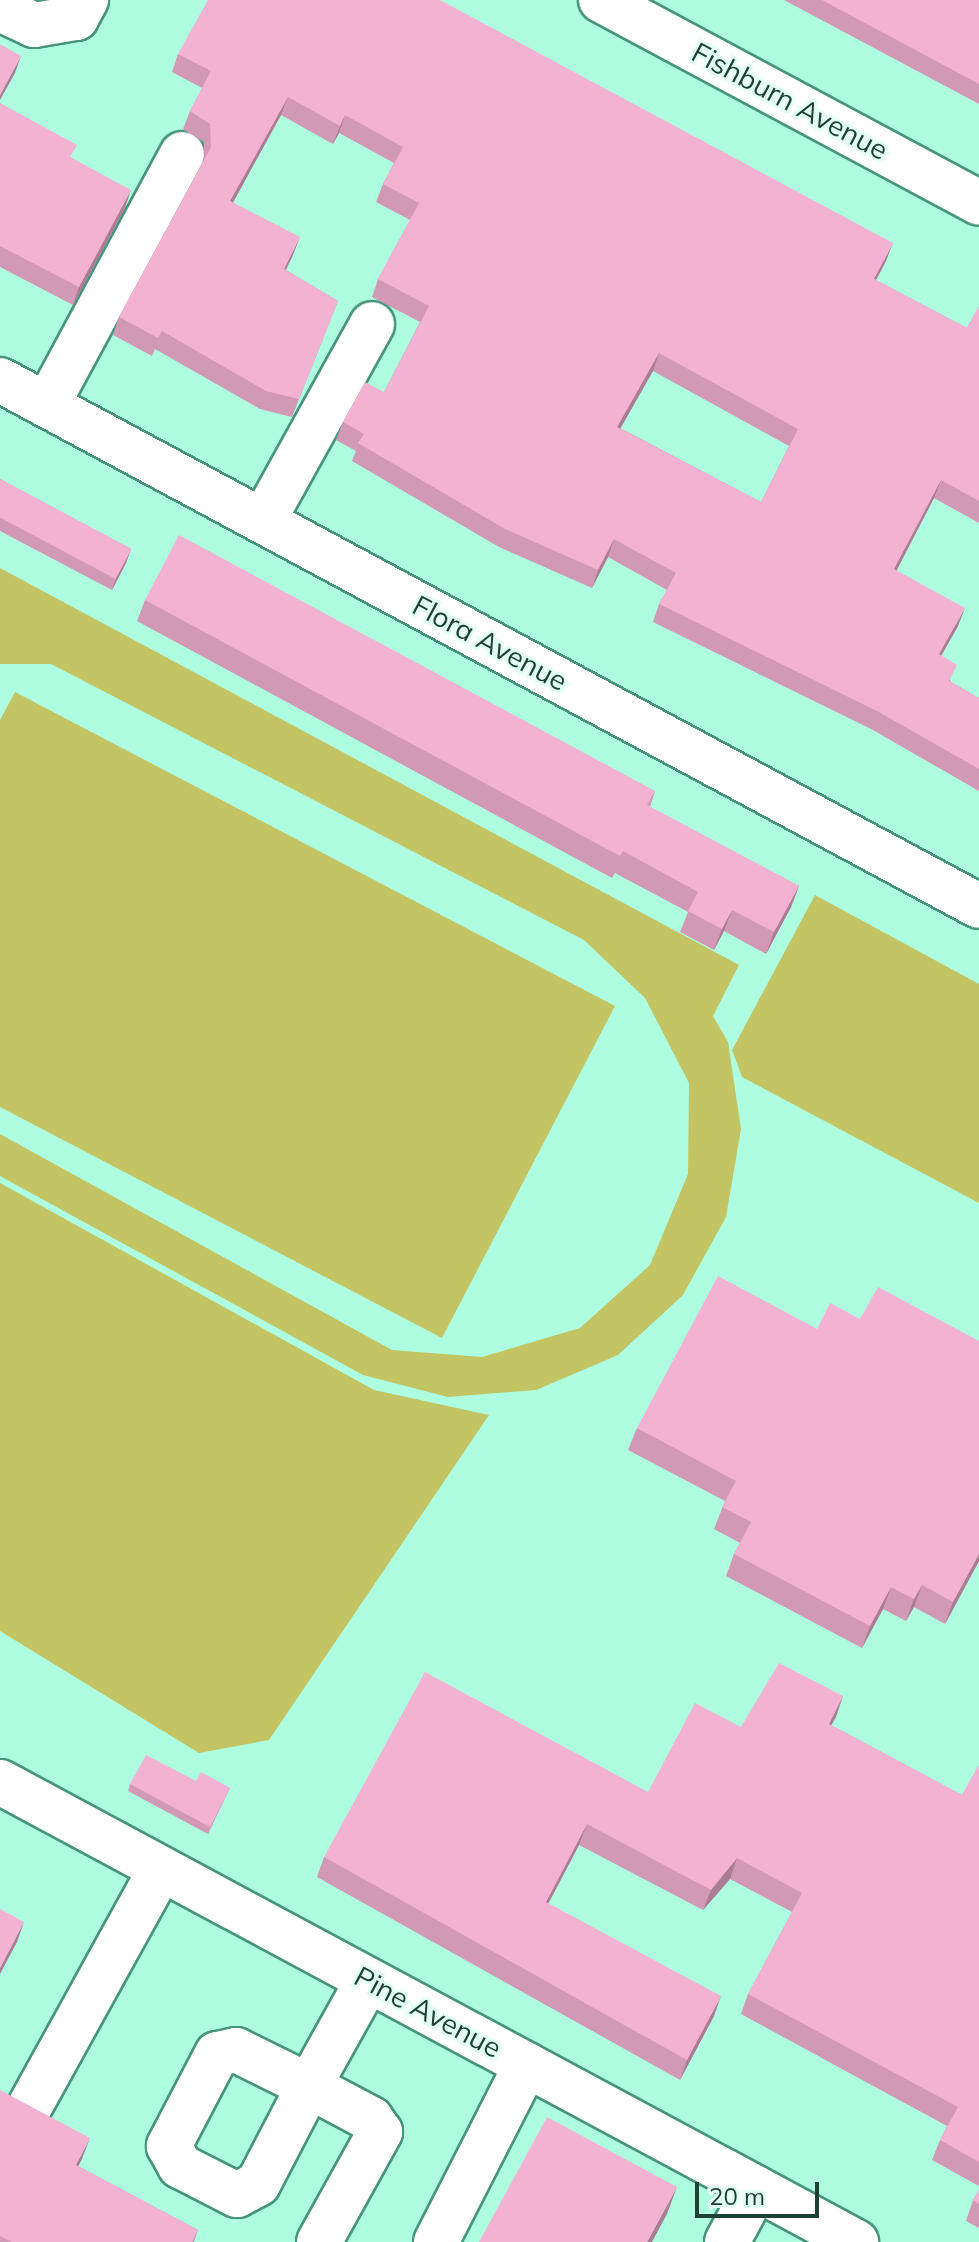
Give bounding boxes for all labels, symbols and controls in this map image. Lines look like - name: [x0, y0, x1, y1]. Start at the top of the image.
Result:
- street label: Fishburn Avenue: [686, 35, 894, 167]
- street label: Flora Avenue: [407, 588, 573, 698]
- street label: Pine Avenue: [349, 1959, 507, 2065]
- scale bar: [699, 2166, 823, 2216]
- text: 20 m: [709, 2181, 765, 2211]

